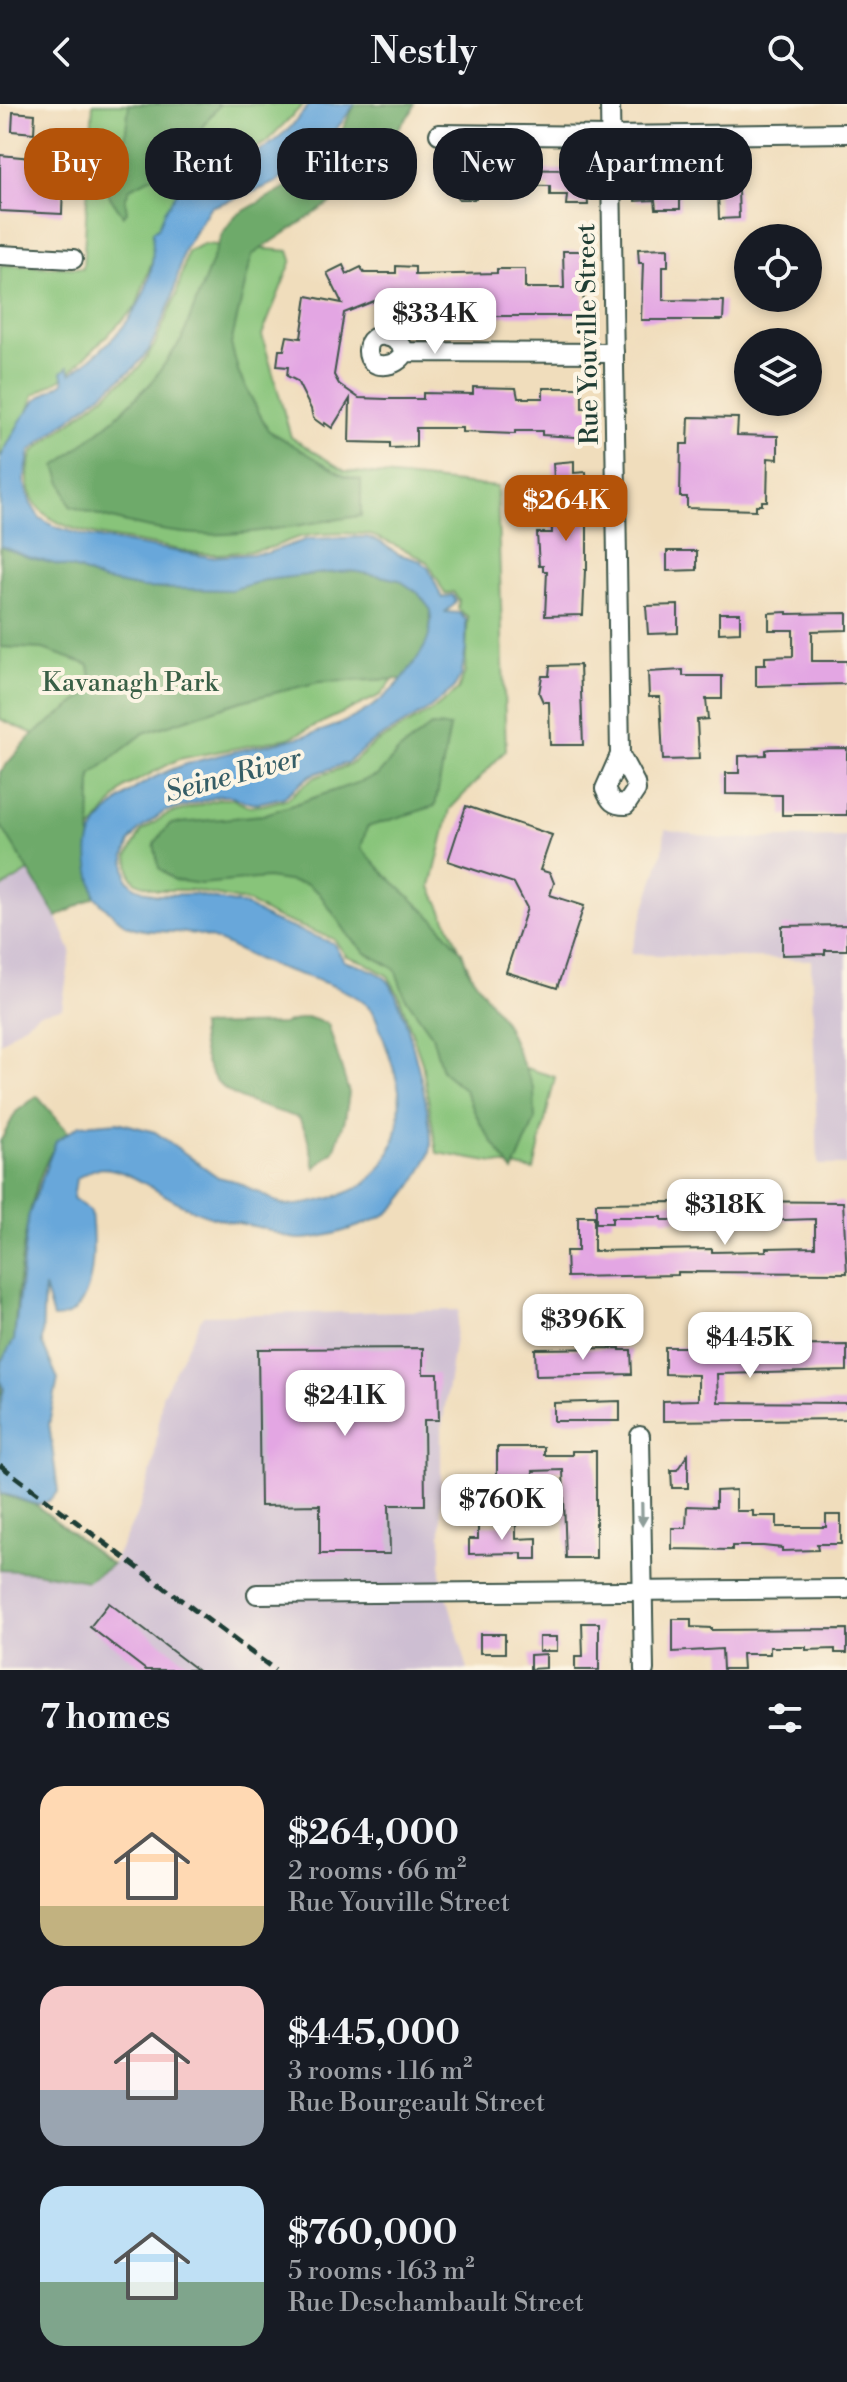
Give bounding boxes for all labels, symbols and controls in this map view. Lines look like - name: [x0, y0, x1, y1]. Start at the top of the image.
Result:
- icon: back: [40, 30, 84, 74]
- text: Nestly: [370, 30, 477, 75]
- icon: search: [763, 30, 807, 74]
- chip: Buy: [24, 128, 129, 200]
- chip: Rent: [145, 128, 261, 200]
- chip: Filters: [277, 128, 417, 200]
- chip: New: [433, 128, 543, 200]
- chip: Apartment: [559, 128, 752, 200]
- street label: Rue Youville Street: [570, 223, 606, 445]
- map controls: [734, 224, 822, 416]
- button: locate: [734, 224, 822, 312]
- pin: $334K: [379, 288, 491, 356]
- text: $334K: [392, 298, 478, 330]
- button: layers: [734, 328, 822, 416]
- pin: $264K: [510, 475, 622, 543]
- text: $264K: [522, 485, 610, 517]
- park label: Kavanagh Park: [42, 667, 219, 699]
- water label: Seine River: [161, 740, 306, 810]
- pin: $318K: [669, 1179, 781, 1247]
- text: $318K: [685, 1189, 765, 1221]
- pin: $396K: [527, 1294, 639, 1362]
- text: $396K: [541, 1304, 625, 1336]
- pin: $445K: [694, 1312, 806, 1380]
- text: $445K: [706, 1322, 794, 1354]
- pin: $241K: [289, 1370, 401, 1438]
- text: $241K: [304, 1380, 386, 1412]
- pin: $760K: [446, 1474, 558, 1542]
- text: $760K: [459, 1484, 545, 1516]
- one-way arrow: [636, 1502, 648, 1527]
- icon: filters: [763, 1696, 807, 1740]
- text: 7 homes: [40, 1697, 170, 1739]
- text: $264,000: [288, 1813, 459, 1855]
- icon: home: [104, 1818, 200, 1914]
- text: 2 rooms · 66 m²: [288, 1855, 466, 1887]
- text: Rue Youville Street: [288, 1887, 510, 1919]
- text: $445,000: [288, 2013, 460, 2055]
- icon: home: [104, 2018, 200, 2114]
- text: 3 rooms · 116 m²: [288, 2055, 472, 2087]
- text: Rue Bourgeault Street: [288, 2087, 545, 2119]
- text: $760,000: [288, 2213, 458, 2255]
- icon: home: [104, 2218, 200, 2314]
- text: 5 rooms · 163 m²: [288, 2255, 475, 2287]
- text: Rue Deschambault Street: [288, 2287, 584, 2319]

